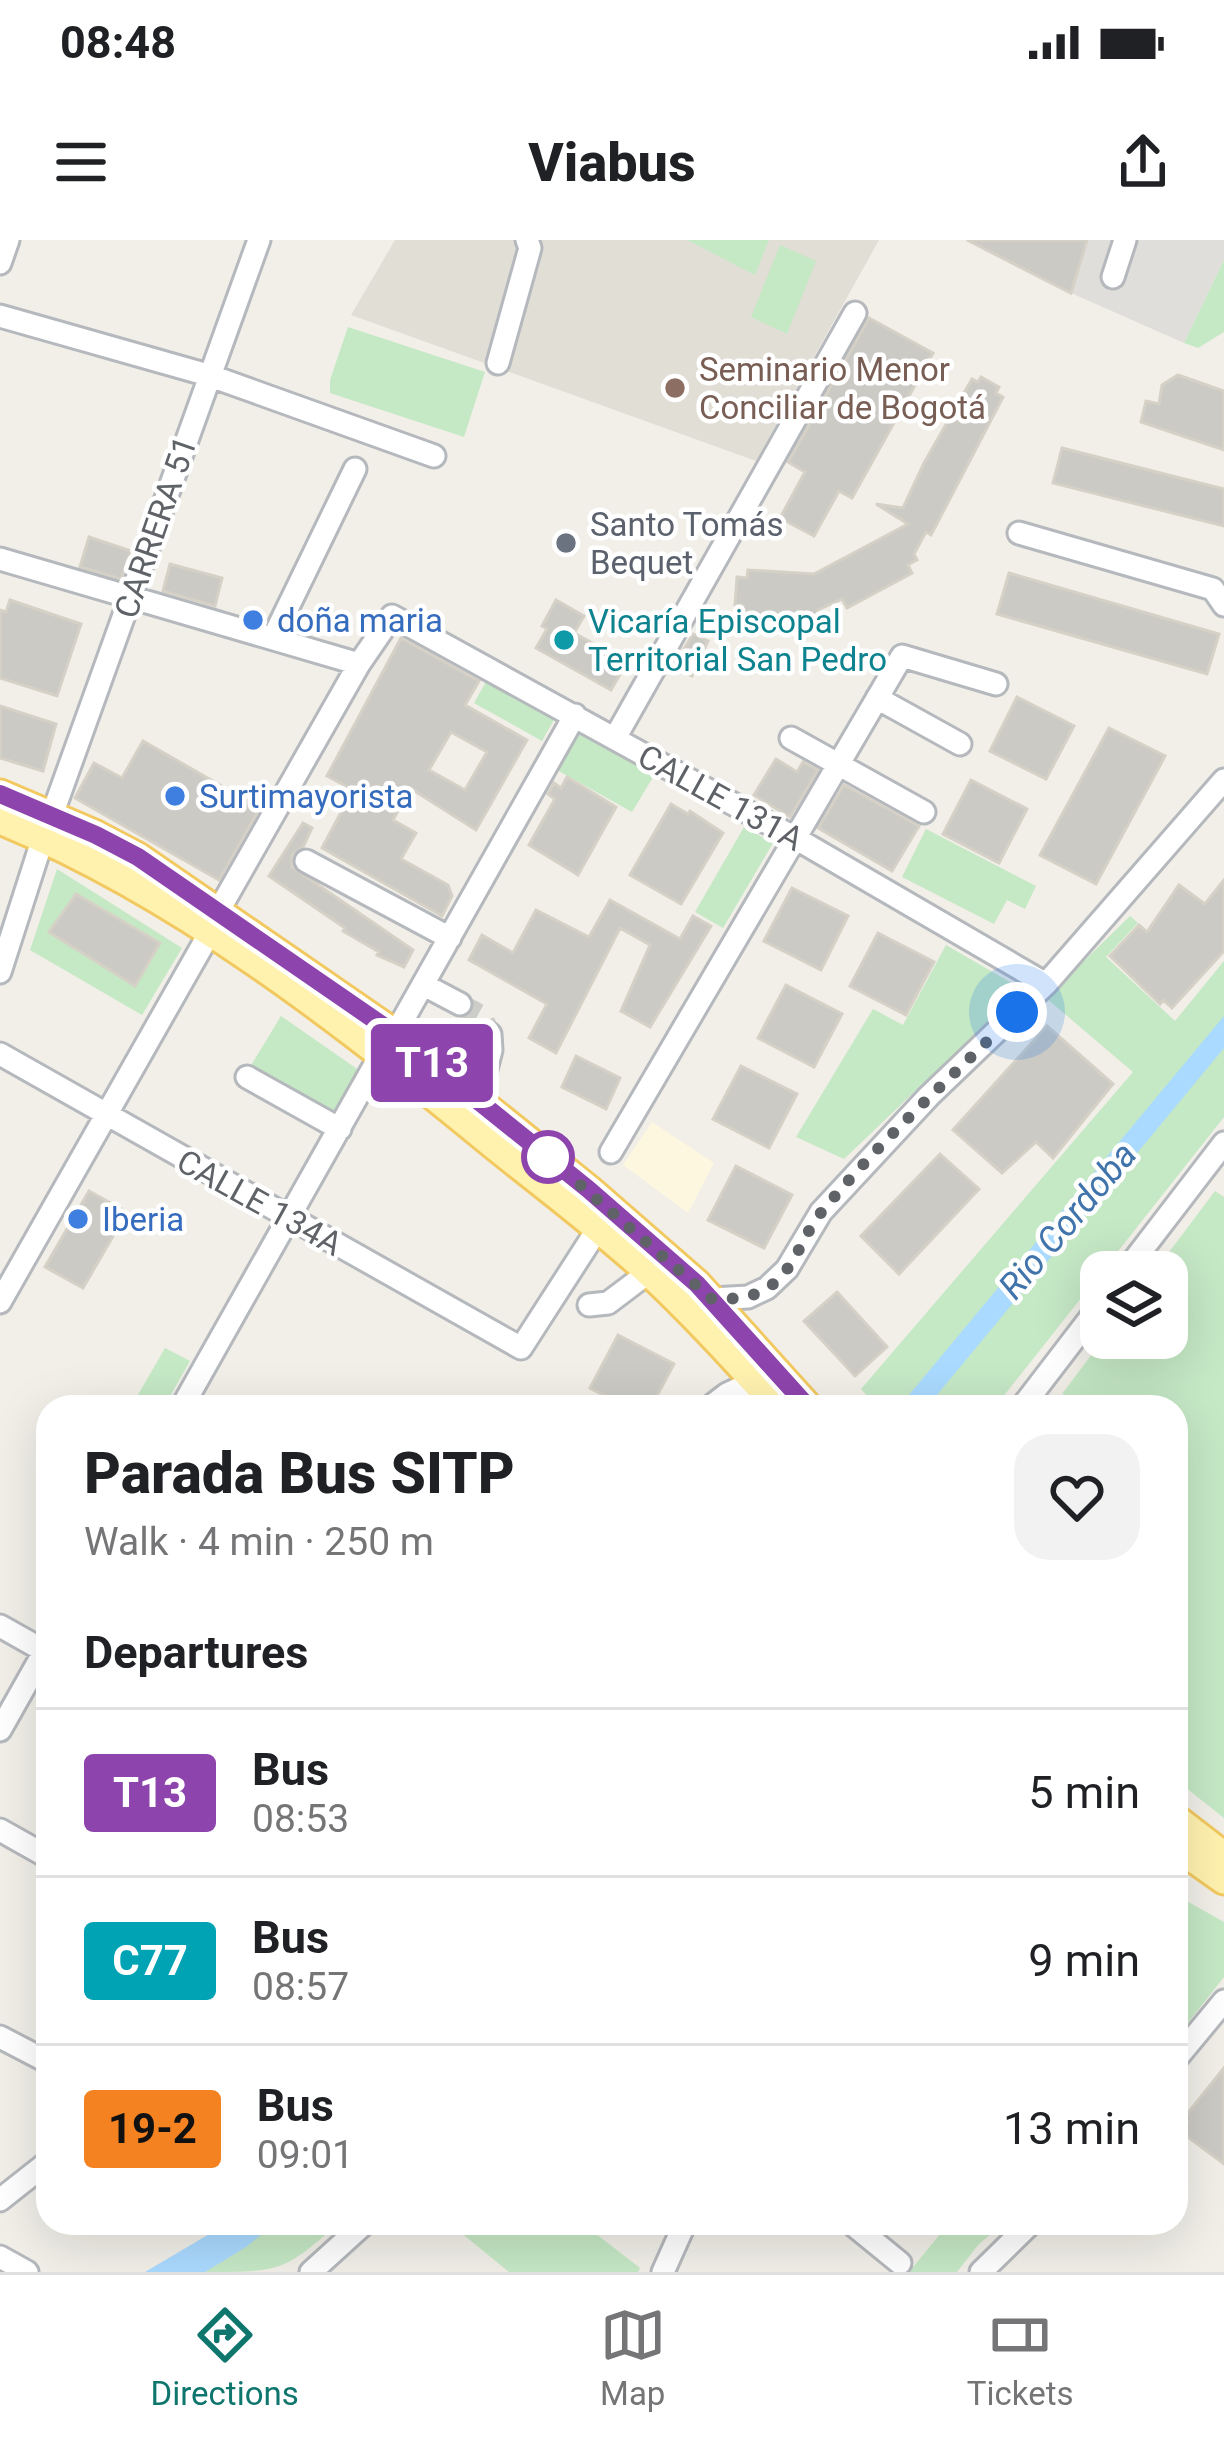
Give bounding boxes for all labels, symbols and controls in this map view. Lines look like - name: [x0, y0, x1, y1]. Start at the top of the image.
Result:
- text: 08:48: [60, 16, 176, 69]
- icon: menu: [48, 129, 114, 195]
- icon: share: [1110, 129, 1176, 195]
- text: Viabus: [528, 131, 696, 194]
- place label: Seminario Menor Conciliar de Bogotá: [699, 350, 986, 427]
- marker: Seminario Menor Conciliar de Bogotá: [662, 375, 688, 401]
- street label: CARRERA 51: [106, 431, 205, 623]
- place label: Santo Tomás Bequet: [590, 505, 783, 582]
- marker: Santo Tomás Bequet: [553, 530, 579, 556]
- place label: doña maria: [277, 601, 443, 640]
- place label: Vicaría Episcopal Territorial San Pedro: [588, 602, 887, 679]
- marker: doña maria: [240, 607, 266, 633]
- marker: Vicaría Episcopal Territorial San Pedro: [551, 627, 577, 653]
- street label: CALLE 131A: [631, 736, 810, 859]
- place label: Surtimayorista: [199, 777, 413, 816]
- marker: Surtimayorista: [162, 783, 188, 809]
- your location: [987, 982, 1047, 1042]
- line badge: T13: [363, 1024, 501, 1102]
- text: T13: [395, 1038, 469, 1087]
- unlabelled marker: [523, 1132, 573, 1182]
- water label: Rio Cordoba: [990, 1134, 1145, 1307]
- street label: CALLE 134A: [170, 1141, 349, 1264]
- place label: Iberia: [102, 1200, 184, 1239]
- marker: Iberia: [65, 1206, 91, 1232]
- map controls: [1080, 1251, 1188, 1359]
- button: layers: [1080, 1251, 1188, 1359]
- button: heart: [1014, 1434, 1140, 1560]
- text: Parada Bus SITP: [84, 1440, 515, 1507]
- text: Walk · 4 min · 250 m: [84, 1519, 434, 1565]
- text: Departures: [84, 1626, 308, 1679]
- text: Bus: [252, 1743, 329, 1796]
- text: 5 min: [1028, 1766, 1140, 1819]
- text: T13: [113, 1768, 187, 1817]
- text: 08:53: [252, 1796, 349, 1842]
- text: Bus: [252, 1911, 329, 1964]
- text: 9 min: [1028, 1934, 1140, 1987]
- text: C77: [112, 1936, 188, 1985]
- text: 08:57: [252, 1964, 349, 2010]
- text: Bus: [257, 2079, 334, 2132]
- text: 13 min: [1003, 2102, 1140, 2155]
- text: 19-2: [108, 2104, 197, 2153]
- text: 09:01: [257, 2132, 354, 2178]
- tab: Directions: [151, 2302, 299, 2413]
- tab: Map: [600, 2302, 666, 2413]
- tab: Tickets: [967, 2302, 1073, 2413]

